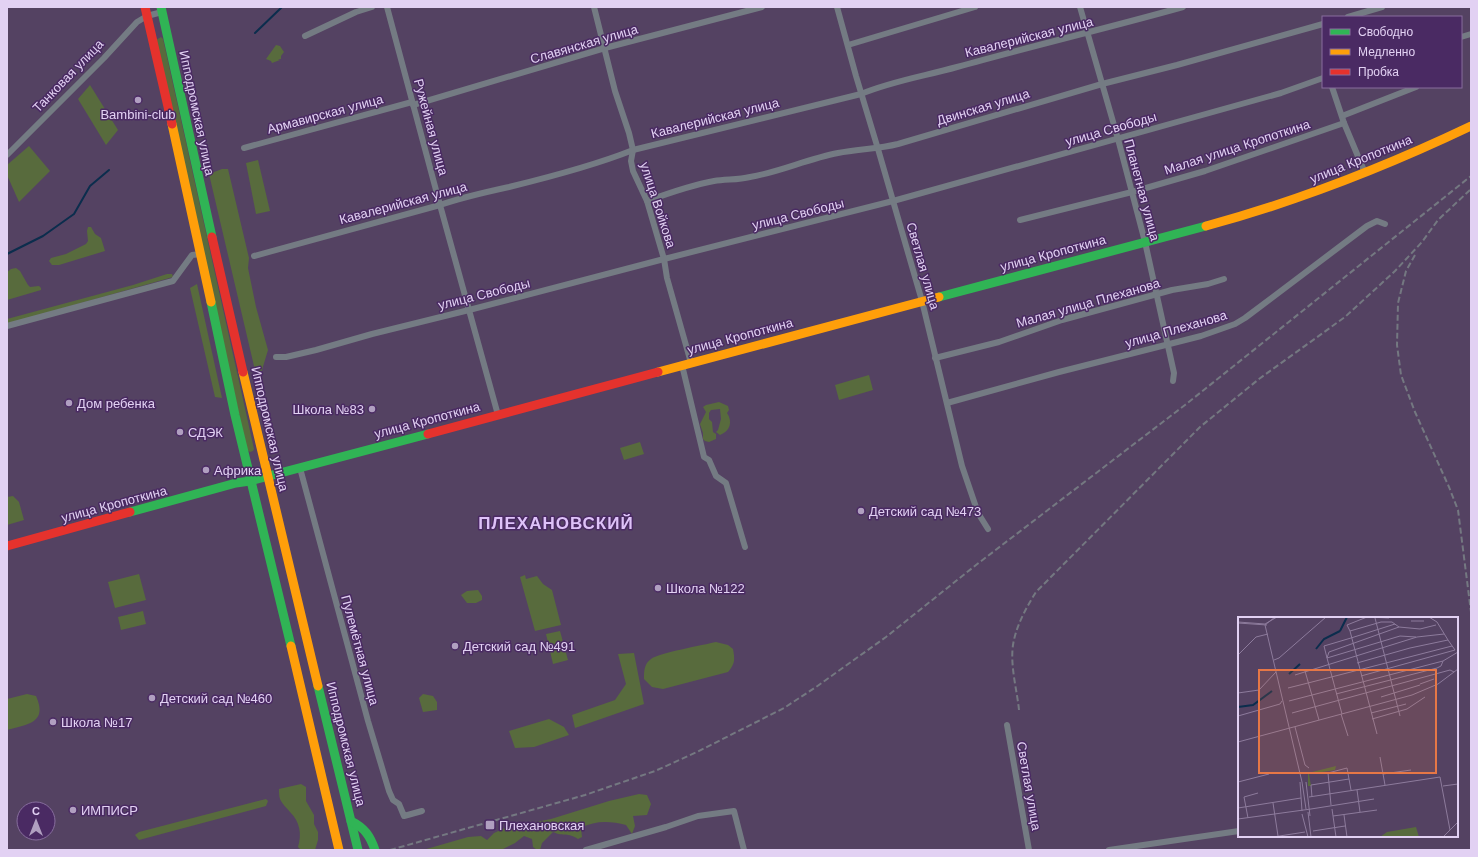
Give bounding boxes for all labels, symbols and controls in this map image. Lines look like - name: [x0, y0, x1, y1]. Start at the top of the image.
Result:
- street label: Кавалерийская улица: [963, 14, 1095, 60]
- legend: [1322, 16, 1462, 88]
- street label: Славянская улица: [528, 21, 640, 67]
- text: Свободно: [1358, 25, 1413, 39]
- street label: Танковая улица: [30, 36, 107, 115]
- text: Медленно: [1358, 45, 1415, 59]
- street label: Ипподромская улица: [176, 49, 218, 178]
- text: Пробка: [1358, 65, 1399, 79]
- street label: Ружейная улица: [411, 77, 451, 178]
- street label: Двинская улица: [935, 86, 1032, 128]
- street label: Армавирская улица: [265, 91, 385, 137]
- marker: Bambini-club: [133, 95, 143, 105]
- street label: Кавалерийская улица: [649, 95, 781, 141]
- place label: Bambini-club: [100, 107, 176, 122]
- street label: улица Свободы: [1064, 109, 1158, 149]
- street label: Малая улица Кропоткина: [1162, 116, 1312, 178]
- street label: улица Кропоткина: [1308, 131, 1415, 186]
- street label: Планетная улица: [1121, 137, 1163, 243]
- street label: улица Войкова: [637, 160, 679, 251]
- street label: Кавалерийская улица: [338, 179, 469, 227]
- street label: улица Свободы: [751, 195, 845, 233]
- street label: Светлая улица: [903, 221, 943, 312]
- street label: улица Кропоткина: [999, 231, 1108, 274]
- street label: улица Свободы: [437, 275, 531, 313]
- street label: Малая улица Плеханова: [1014, 275, 1162, 331]
- street label: улица Плеханова: [1123, 307, 1229, 351]
- street label: улица Кропоткина: [686, 314, 795, 357]
- street label: Ипподромская улица: [248, 365, 292, 494]
- place label: Дом ребенка: [77, 396, 156, 411]
- marker: Дом ребенка: [64, 398, 74, 408]
- street label: улица Кропоткина: [373, 398, 482, 441]
- place label: Школа №83: [292, 402, 364, 417]
- marker: Школа №83: [367, 404, 377, 414]
- place label: СДЭК: [188, 425, 223, 440]
- marker: СДЭК: [175, 427, 185, 437]
- place label: Африка: [214, 463, 262, 478]
- marker: Африка: [201, 465, 211, 475]
- street label: улица Кропоткина: [60, 482, 169, 525]
- place label: Детский сад №473: [869, 504, 981, 519]
- marker: Детский сад №473: [856, 506, 866, 516]
- district label: ПЛЕХАНОВСКИЙ: [478, 514, 634, 533]
- place label: Школа №122: [666, 581, 745, 596]
- marker: Школа №122: [653, 583, 663, 593]
- street label: Пулемётная улица: [338, 593, 382, 707]
- inset map: [1238, 617, 1458, 837]
- place label: Детский сад №491: [463, 639, 575, 654]
- marker: Детский сад №491: [450, 641, 460, 651]
- street label: Ипподромская улица: [323, 680, 369, 808]
- place label: Детский сад №460: [160, 691, 272, 706]
- marker: Детский сад №460: [147, 693, 157, 703]
- place label: Школа №17: [61, 715, 133, 730]
- marker: Школа №17: [48, 717, 58, 727]
- street label: Светлая улица: [1014, 740, 1044, 832]
- north arrow: [16, 801, 56, 841]
- place label: ИМПИСР: [81, 803, 138, 818]
- text: С: [32, 805, 40, 817]
- marker: ИМПИСР: [68, 805, 78, 815]
- place label: Плехановская: [499, 818, 584, 833]
- marker: Плехановская: [484, 819, 496, 831]

